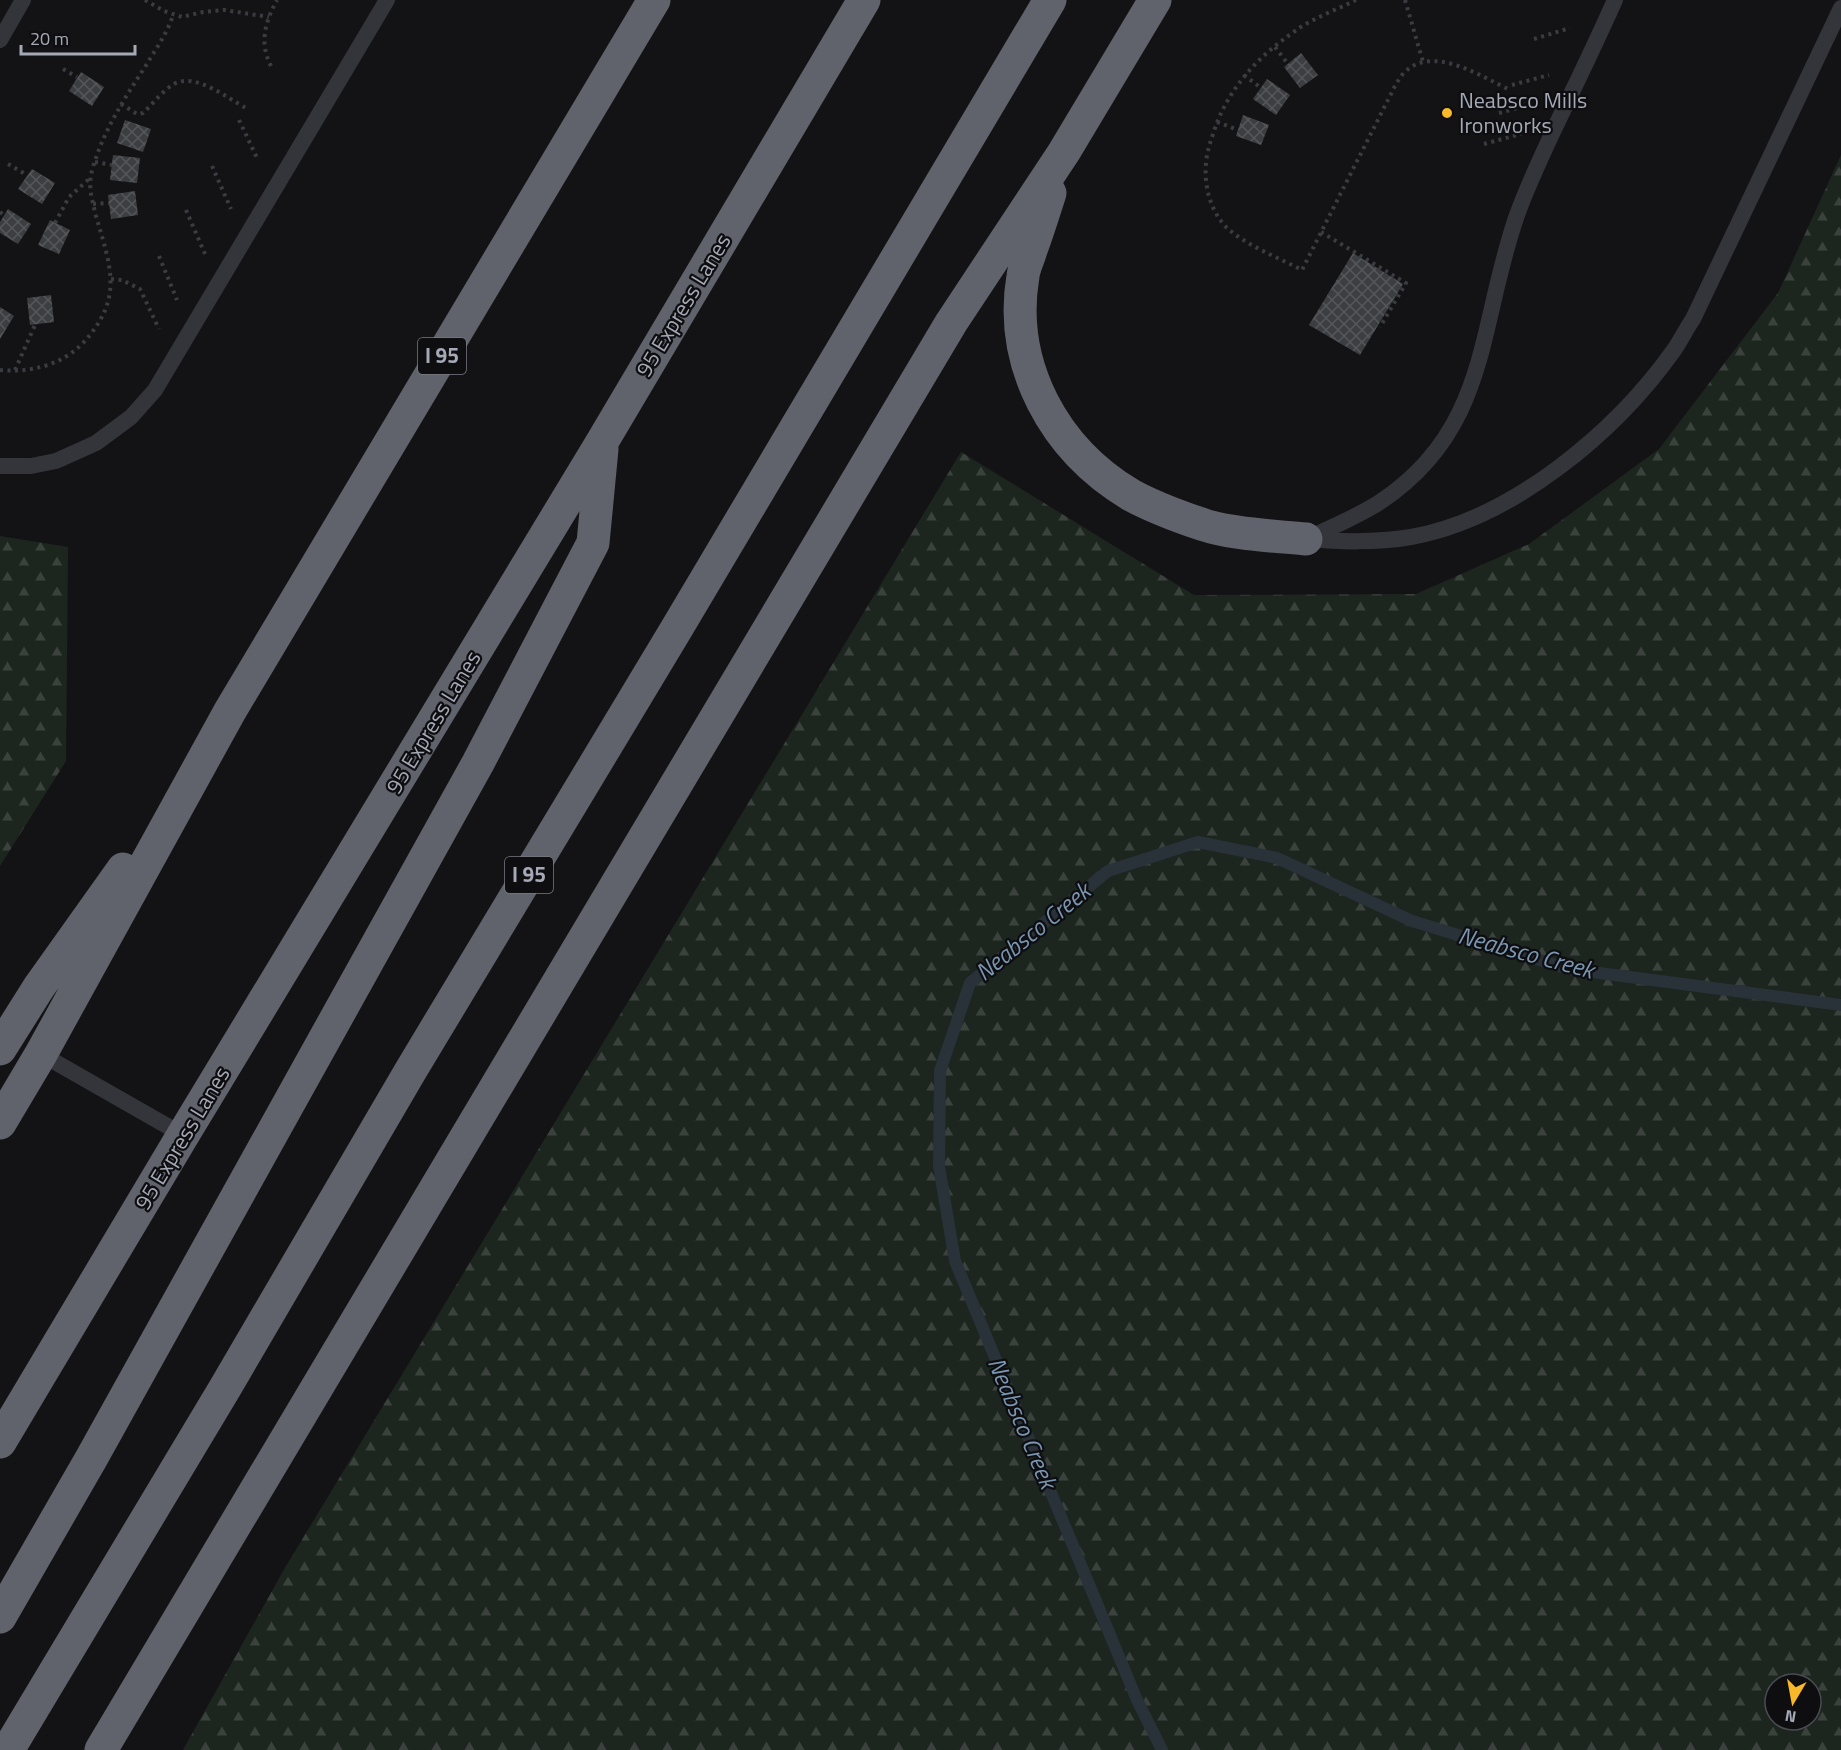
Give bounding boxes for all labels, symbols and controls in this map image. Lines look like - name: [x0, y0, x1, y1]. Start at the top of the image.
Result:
- scale bar: [21, 18, 135, 56]
- text: 20 m: [30, 25, 69, 52]
- place label: Neabsco Mills Ironworks: [1459, 83, 1587, 142]
- marker: Neabsco Mills Ironworks: [1440, 106, 1454, 120]
- street label: 95 Express Lanes: [627, 227, 739, 383]
- road number: I 95: [418, 338, 466, 374]
- street label: 95 Express Lanes: [377, 644, 489, 800]
- road number: I 95: [505, 857, 553, 893]
- water label: Neabsco Creek: [967, 871, 1100, 989]
- water label: Neabsco Creek: [1454, 917, 1601, 988]
- street label: 95 Express Lanes: [126, 1060, 238, 1216]
- water label: Neabsco Creek: [979, 1351, 1068, 1497]
- north arrow: [1763, 1672, 1823, 1732]
- text: N: [1783, 1704, 1798, 1730]

